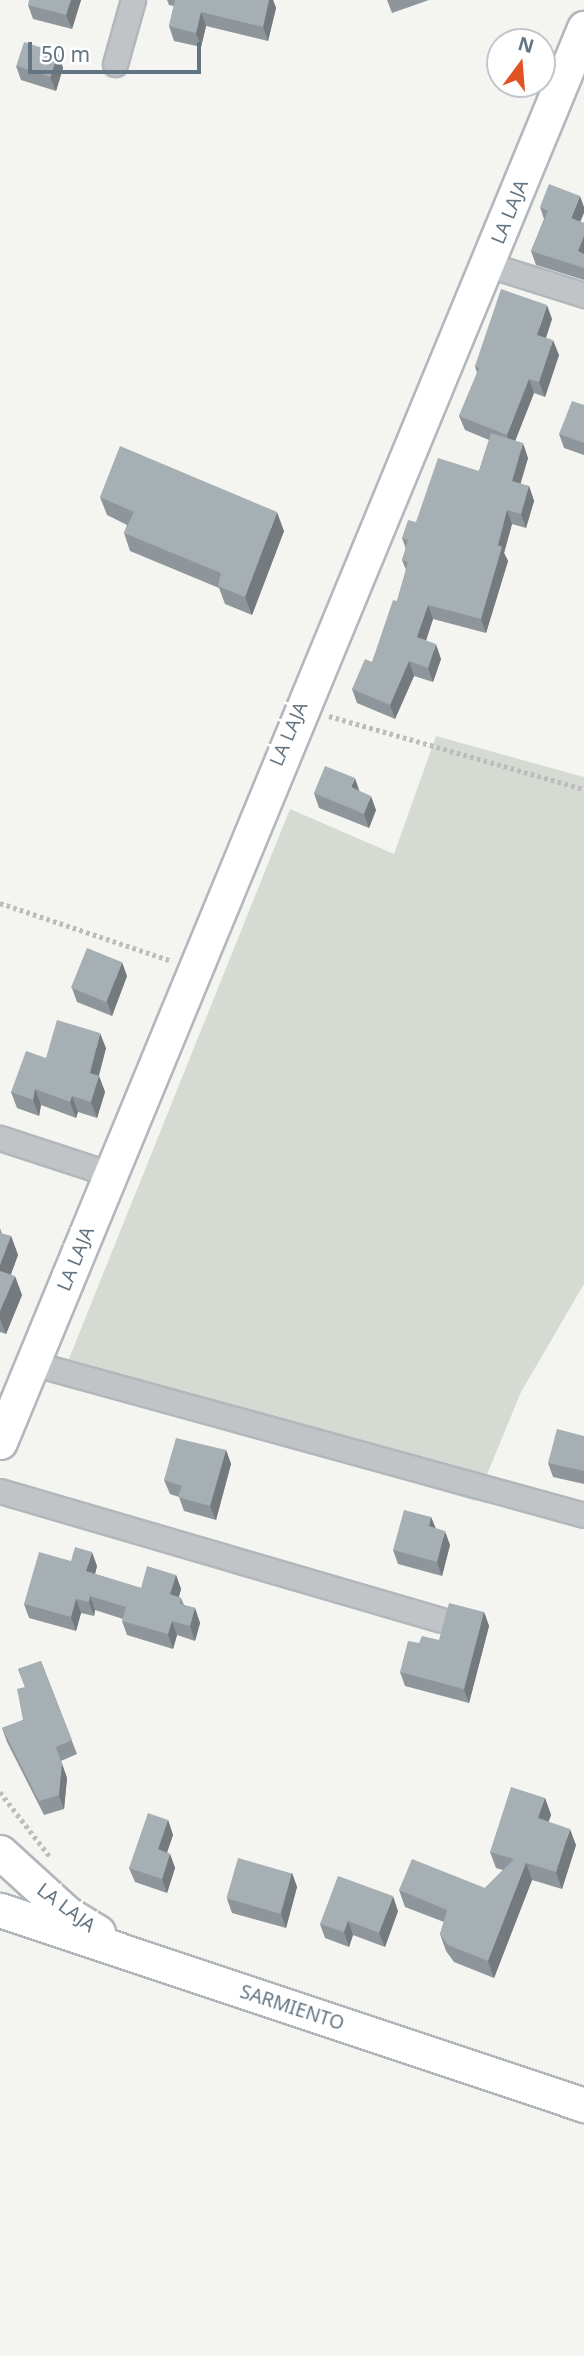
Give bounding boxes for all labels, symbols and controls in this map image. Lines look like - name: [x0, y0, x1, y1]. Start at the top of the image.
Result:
- scale bar: [32, 28, 205, 72]
- north arrow: [486, 28, 556, 98]
- text: N: [515, 30, 537, 59]
- text: 50 m: [41, 40, 90, 68]
- street label: LA LAJA: [487, 176, 533, 248]
- street label: LA LAJA: [265, 699, 313, 769]
- street label: LA LAJA: [53, 1223, 99, 1295]
- street label: LA LAJA: [32, 1879, 100, 1937]
- street label: SARMIENTO: [237, 1980, 347, 2036]

